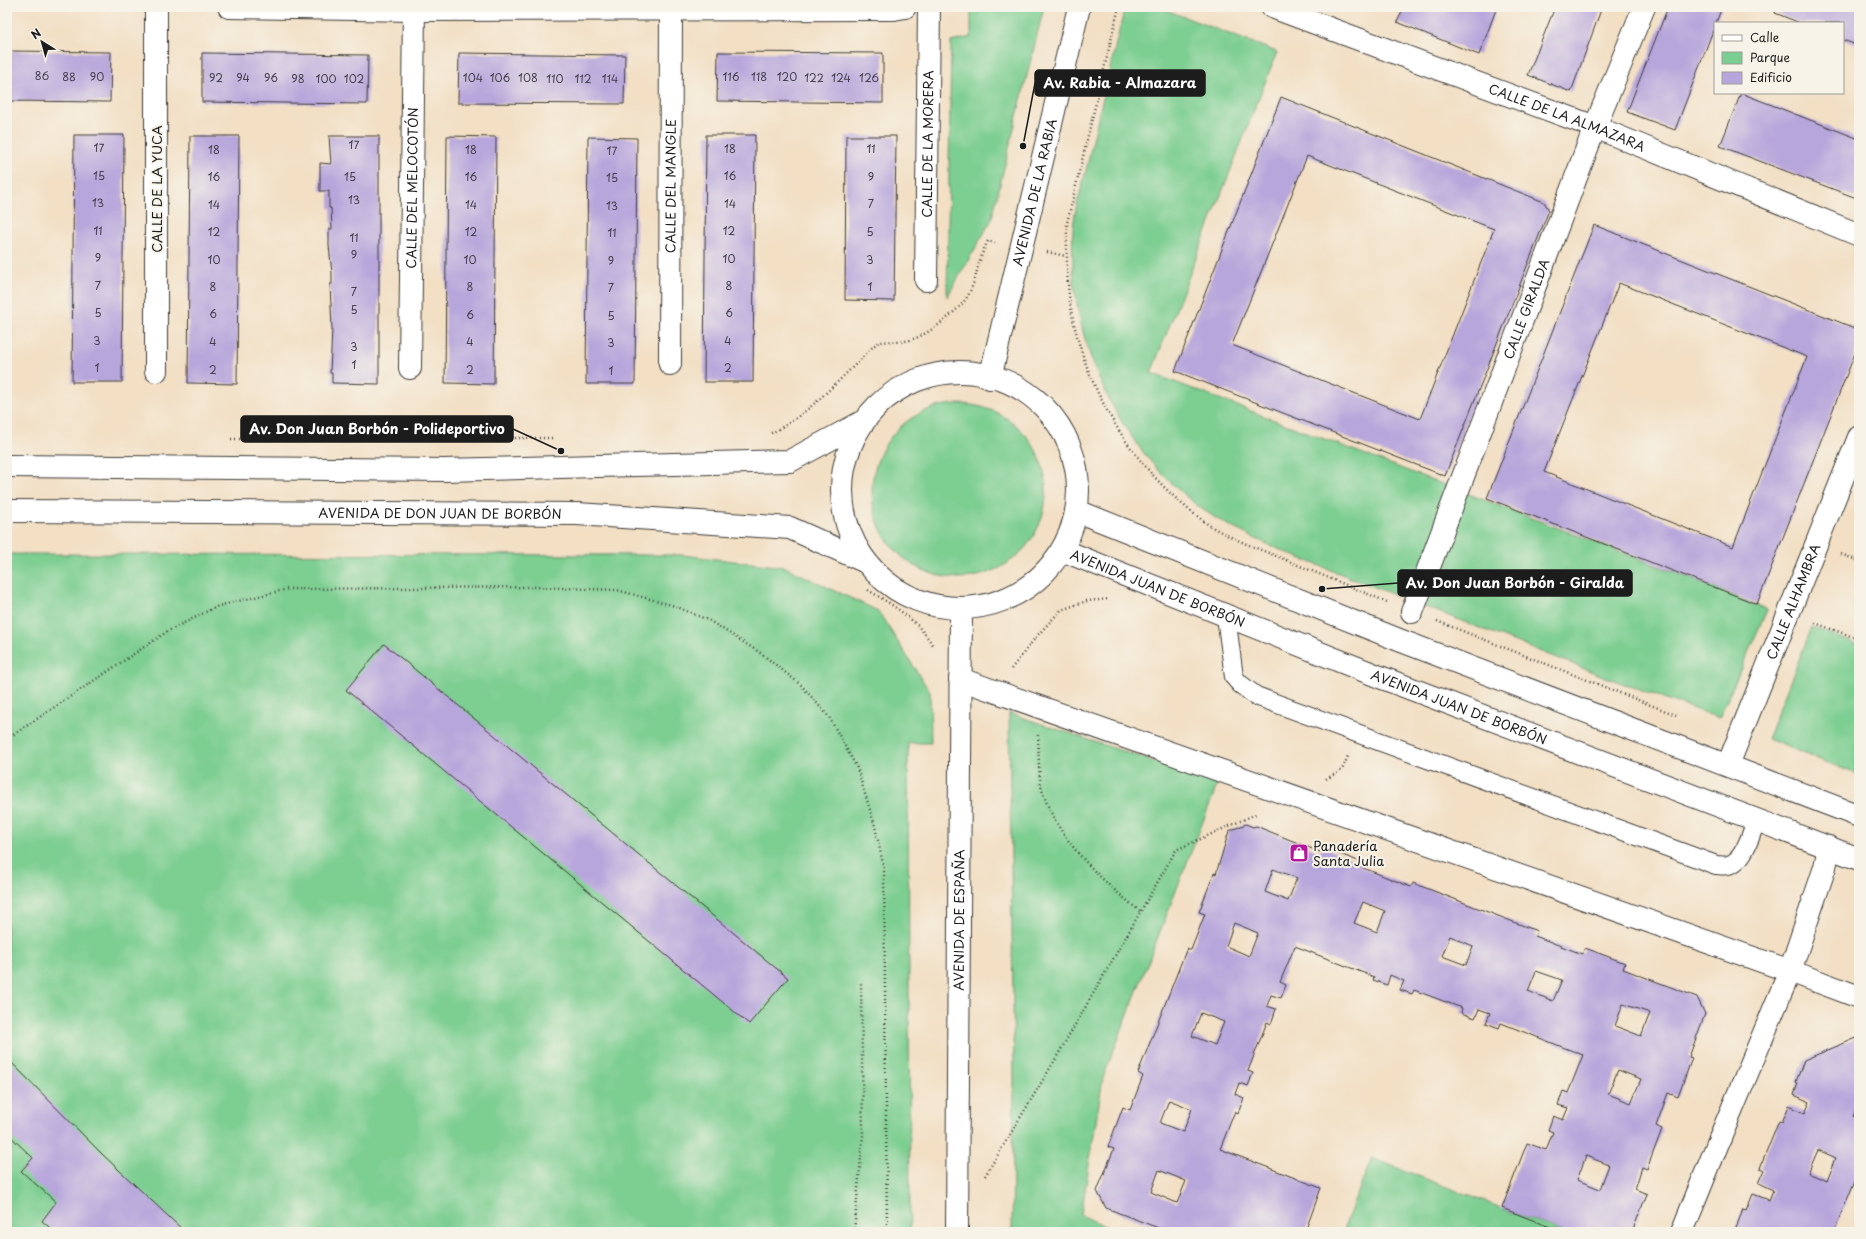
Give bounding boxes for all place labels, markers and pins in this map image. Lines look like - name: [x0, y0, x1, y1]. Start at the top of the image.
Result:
- callout: Av. Rabia - Almazara: [1035, 70, 1205, 96]
- callout: Av. Don Juan Borbón - Polideportivo: [241, 416, 513, 442]
- callout: Av. Don Juan Borbón - Giralda: [1398, 570, 1632, 596]
- place label: Panadería Santa Julia: [1313, 836, 1384, 870]
- shop icon: Panadería Santa Julia: [1288, 842, 1310, 864]

